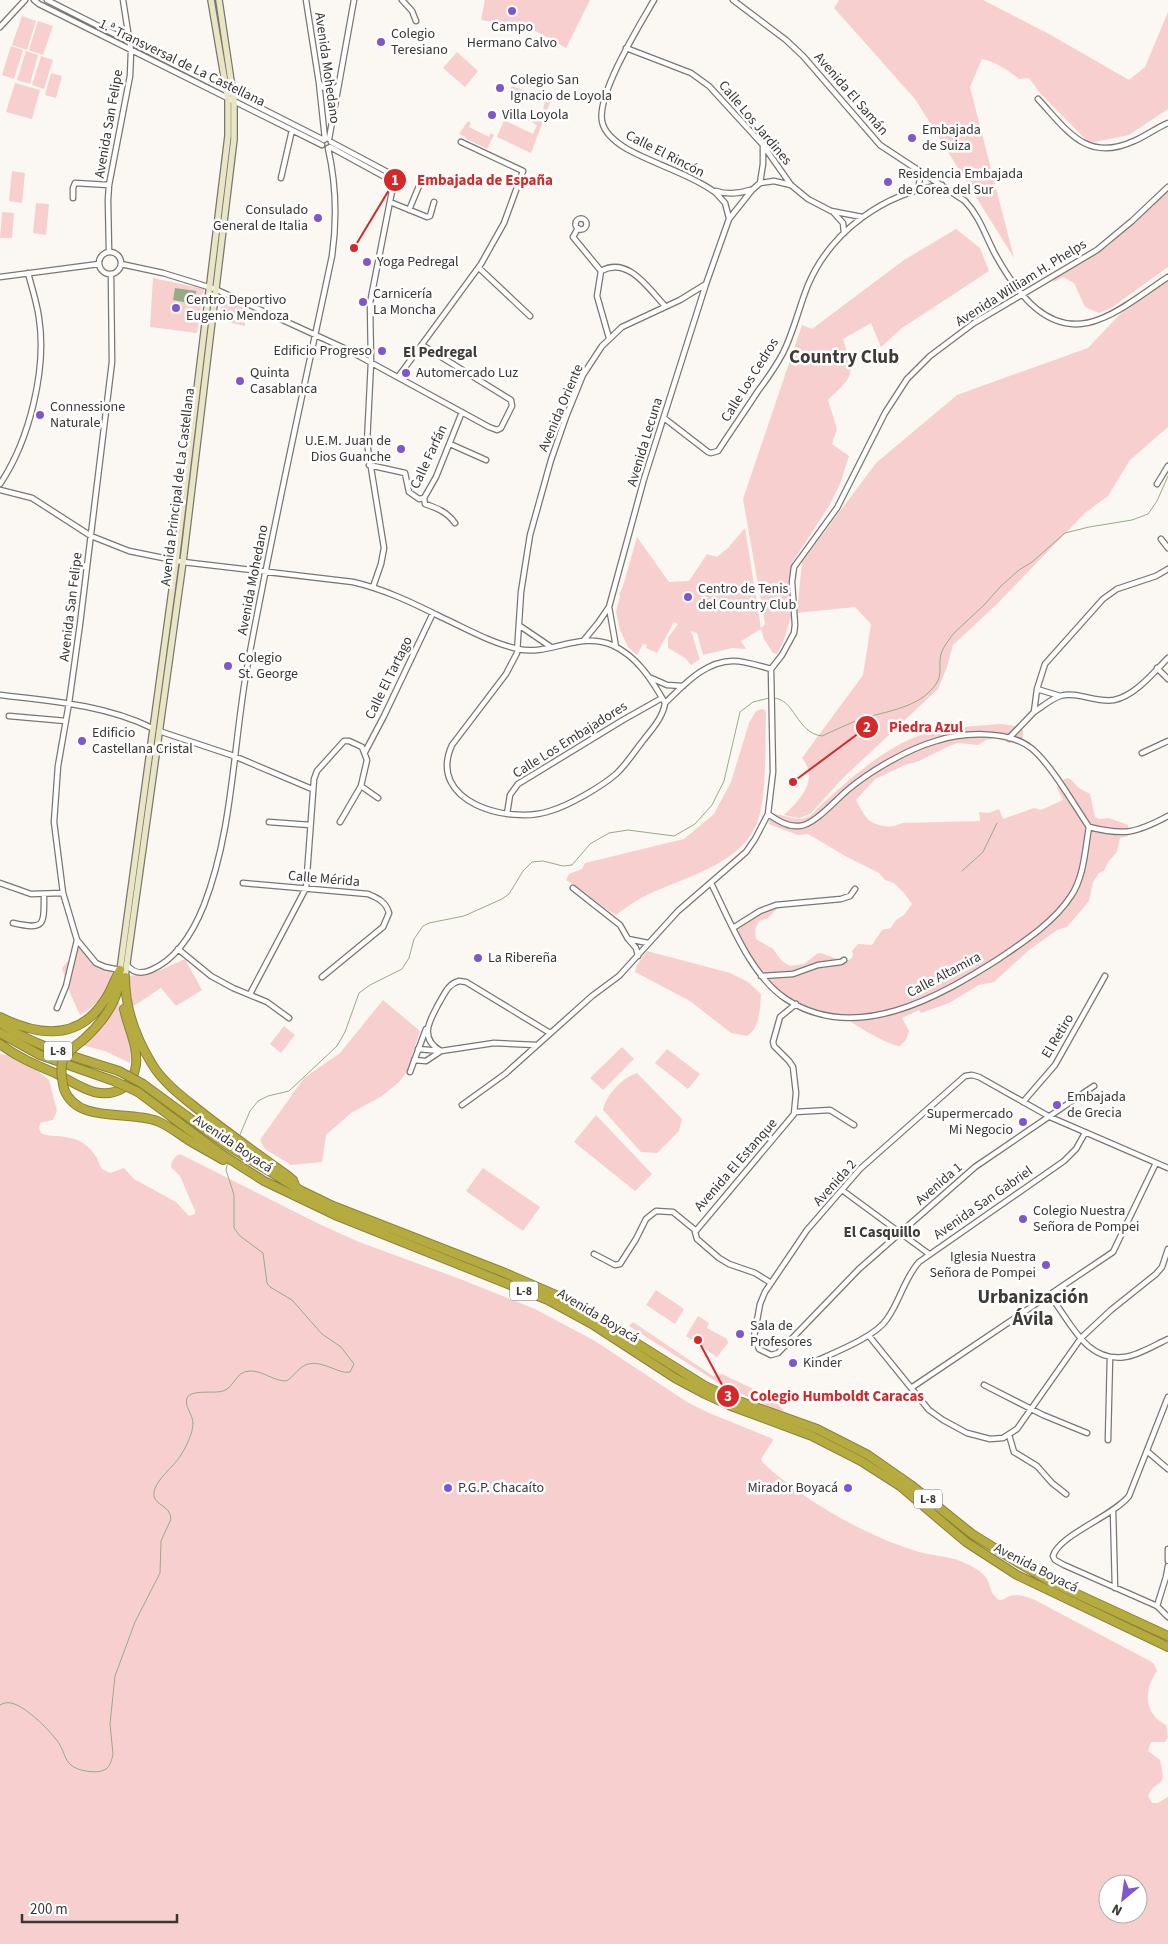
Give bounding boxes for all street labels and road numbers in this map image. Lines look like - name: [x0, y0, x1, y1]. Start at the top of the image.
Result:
- street label: Avenida Mohedano: [309, 11, 345, 125]
- street label: 1.ª Transversal de La Castellana: [95, 14, 269, 112]
- street label: Avenida El Samán: [809, 48, 893, 140]
- street label: Avenida San Felipe: [90, 68, 128, 180]
- street label: Calle Los Jardines: [714, 76, 796, 170]
- street label: Calle El Rincón: [622, 126, 708, 182]
- street label: Avenida William H. Phelps: [952, 234, 1091, 332]
- street label: Calle Los Cedros: [716, 334, 784, 426]
- street label: Avenida Oriente: [534, 361, 588, 455]
- street label: Avenida Principal de La Castellana: [156, 387, 200, 587]
- street label: Avenida Lecuna: [622, 395, 668, 489]
- street label: Calle Farfán: [405, 422, 453, 492]
- street label: Avenida Mohedano: [232, 523, 274, 637]
- street label: Avenida San Felipe: [54, 551, 88, 663]
- street label: Calle El Tartago: [360, 633, 418, 723]
- street label: Calle Los Embajadores: [509, 697, 631, 783]
- street label: Calle Mérida: [287, 866, 361, 892]
- street label: Calle Altamira: [903, 947, 985, 1003]
- street label: El Retiro: [1037, 1010, 1079, 1062]
- road number: L-8: [44, 1042, 72, 1060]
- street label: Avenida Boyacá: [189, 1110, 277, 1178]
- street label: Avenida El Estanque: [690, 1114, 782, 1216]
- street label: Avenida 2: [809, 1155, 861, 1211]
- street label: Avenida 1: [911, 1158, 967, 1210]
- street label: Avenida San Gabriel: [929, 1161, 1037, 1245]
- road number: L-8: [510, 1282, 538, 1300]
- street label: Avenida Boyacá: [553, 1284, 643, 1348]
- road number: L-8: [914, 1490, 942, 1508]
- street label: Avenida Boyacá: [990, 1538, 1082, 1598]

